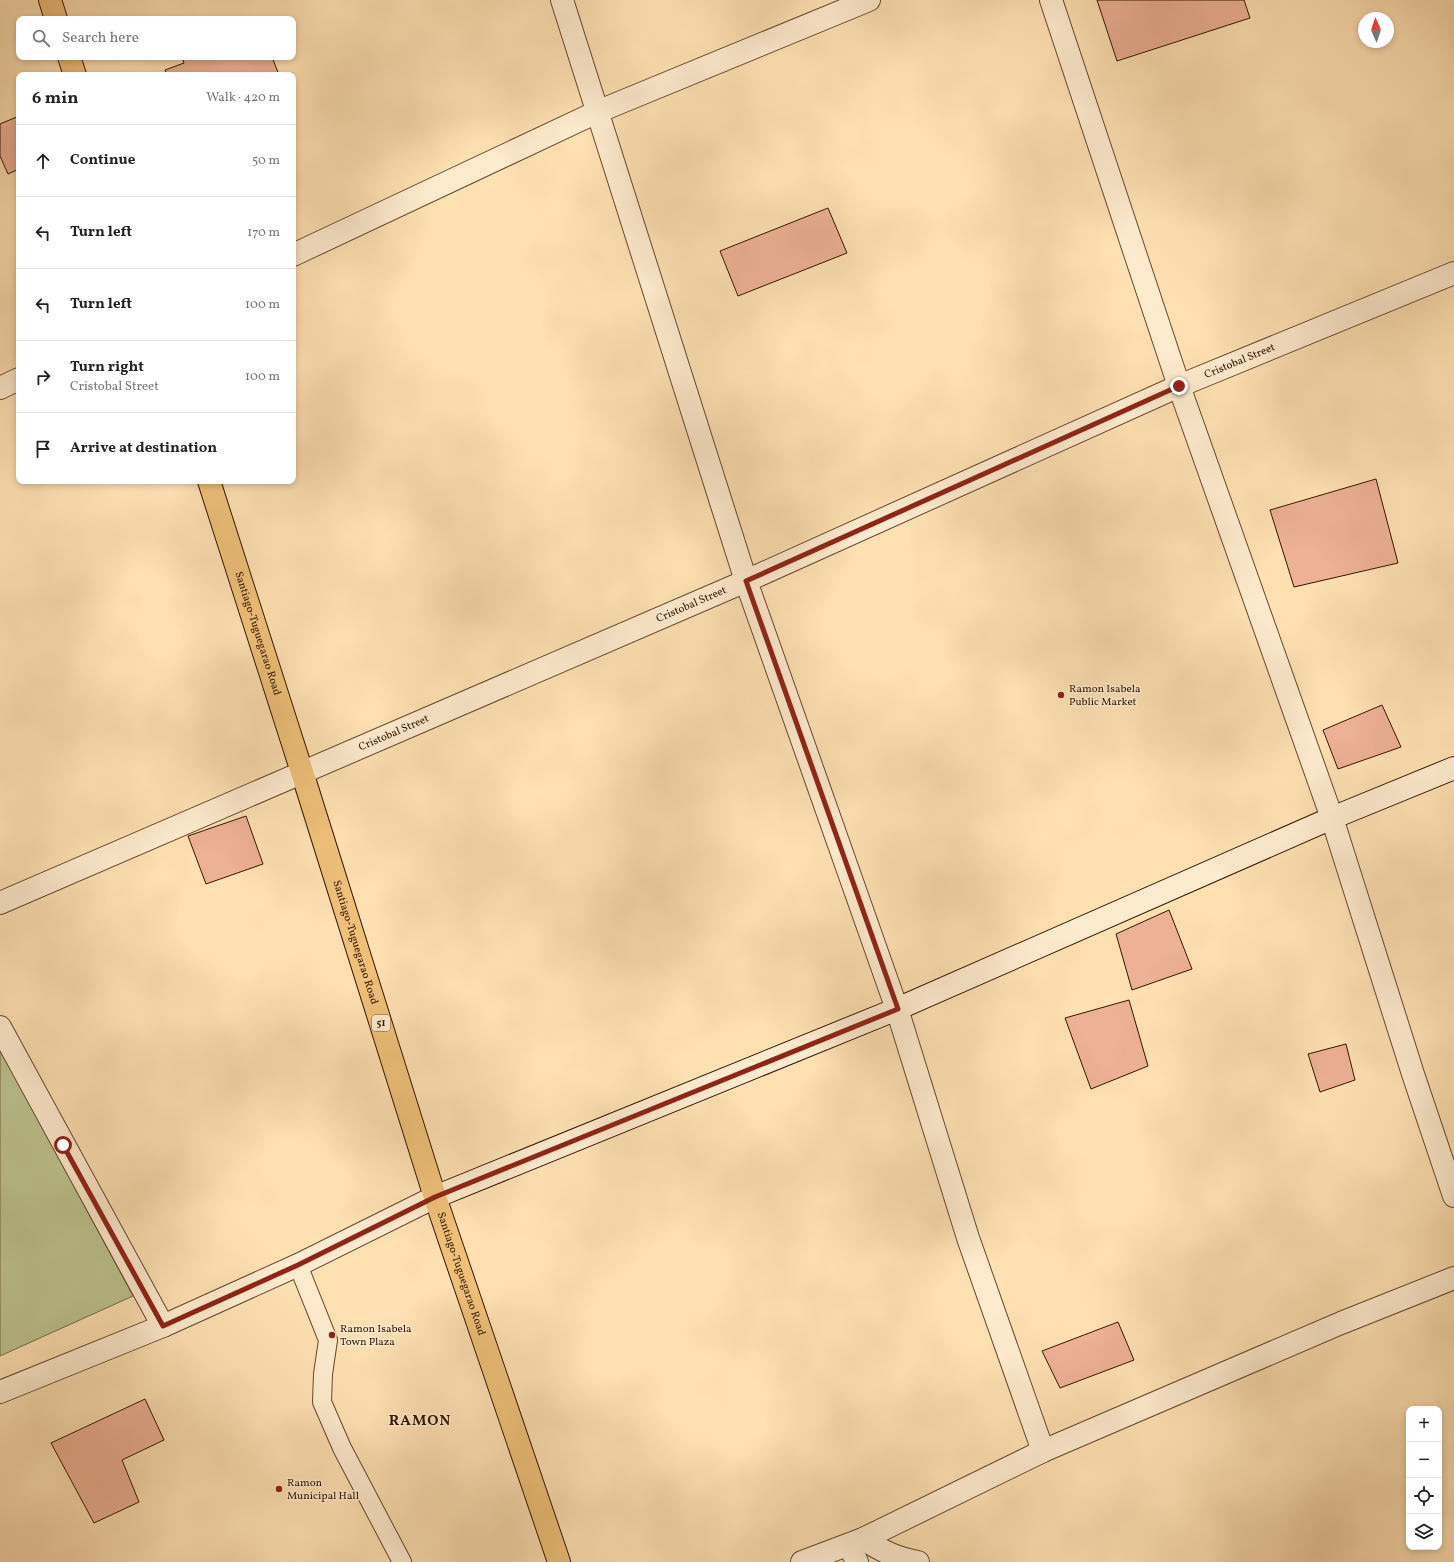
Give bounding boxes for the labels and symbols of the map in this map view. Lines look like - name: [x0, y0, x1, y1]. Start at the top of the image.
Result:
- north arrow: [1358, 12, 1394, 48]
- street label: Cristobal Street: [1202, 340, 1277, 382]
- route end: [1170, 377, 1188, 395]
- street label: Santiago-Tuguegarao Road: [231, 570, 285, 697]
- street label: Cristobal Street: [654, 583, 729, 626]
- place label: Ramon Isabela Public Market: [1069, 682, 1141, 710]
- marker: Ramon Isabela Public Market: [1056, 690, 1066, 700]
- street label: Cristobal Street: [356, 711, 431, 755]
- street label: Santiago-Tuguegarao Road: [329, 878, 382, 1006]
- road number: 51: [372, 1015, 390, 1031]
- route start: [54, 1136, 72, 1154]
- street label: Santiago-Tuguegarao Road: [433, 1210, 489, 1338]
- place label: Ramon Isabela Town Plaza: [340, 1322, 412, 1350]
- marker: Ramon Isabela Town Plaza: [327, 1330, 337, 1340]
- district label: RAMON: [389, 1411, 451, 1432]
- place label: Ramon Municipal Hall: [287, 1476, 359, 1504]
- marker: Ramon Municipal Hall: [274, 1484, 284, 1494]

